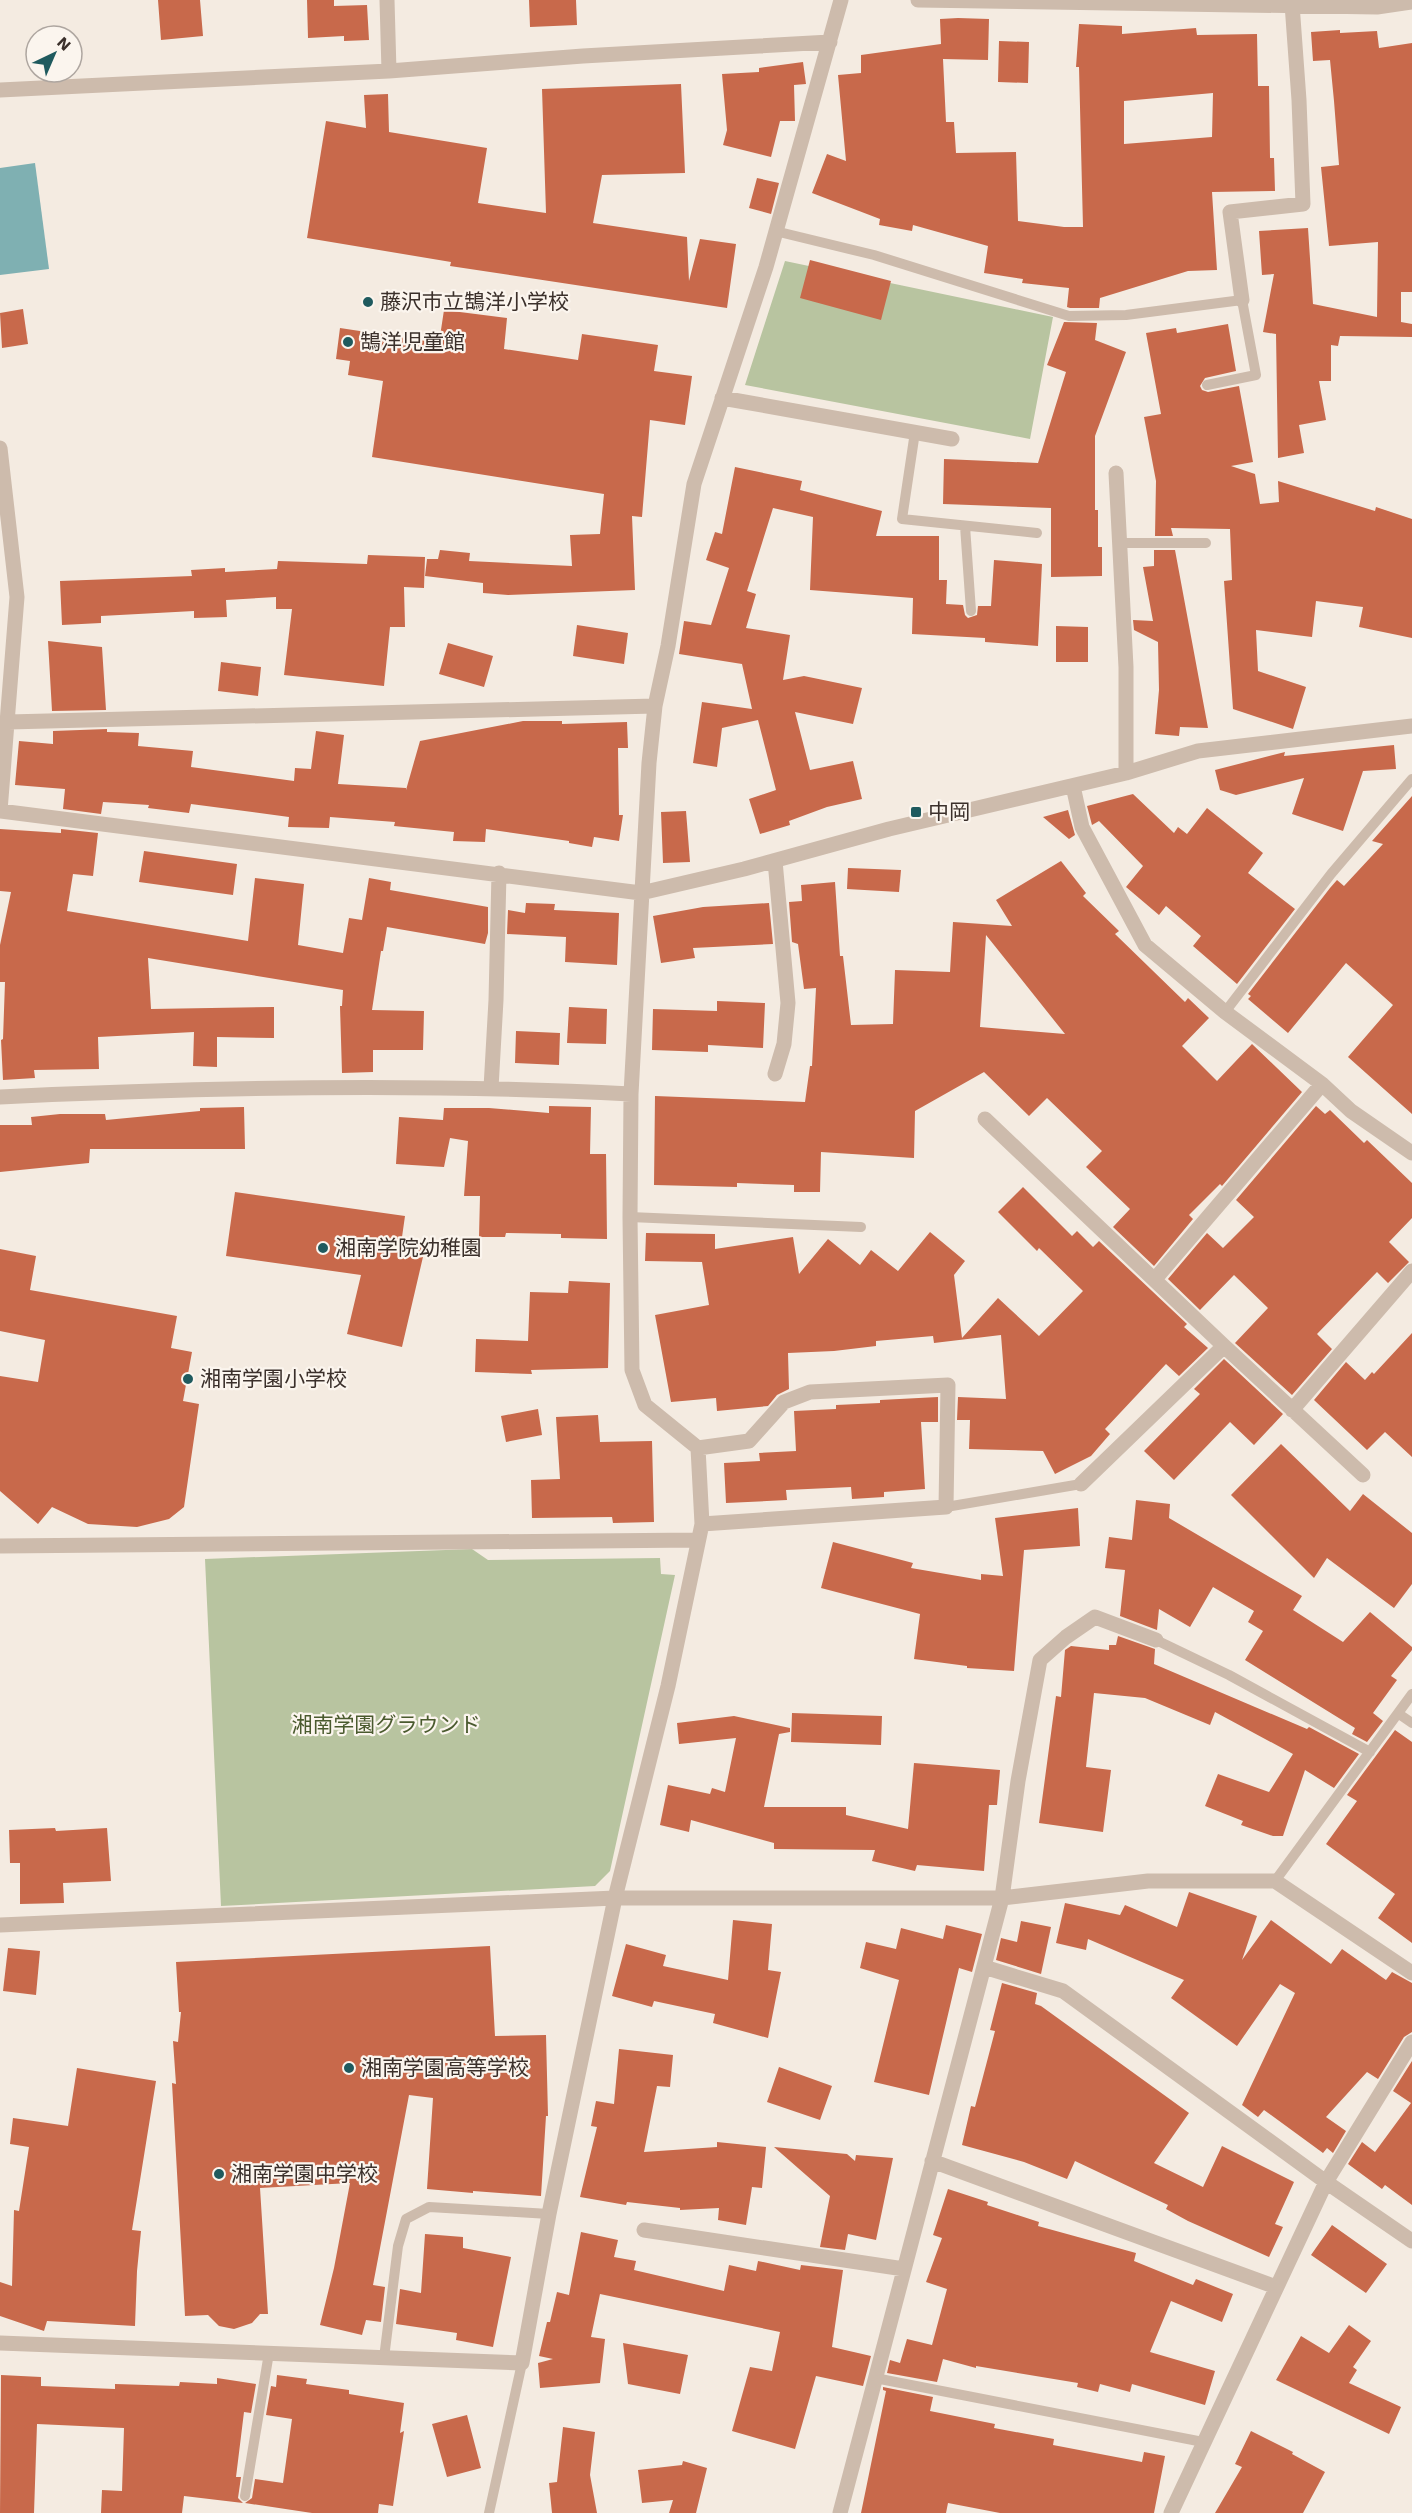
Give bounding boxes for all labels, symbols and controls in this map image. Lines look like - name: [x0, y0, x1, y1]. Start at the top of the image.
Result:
- north arrow: [24, 24, 84, 84]
- text: N: [53, 33, 75, 55]
- place label: 藤沢市立鵠洋小学校: [380, 289, 569, 314]
- marker: 藤沢市立鵠洋小学校: [361, 295, 375, 309]
- place label: 鵠洋児童館: [360, 329, 465, 354]
- marker: 鵠洋児童館: [341, 335, 355, 349]
- place label: 中岡: [928, 799, 970, 824]
- marker: 中岡: [909, 805, 923, 819]
- place label: 湘南学院幼稚園: [335, 1235, 482, 1260]
- marker: 湘南学院幼稚園: [316, 1241, 330, 1255]
- place label: 湘南学園小学校: [200, 1366, 347, 1391]
- marker: 湘南学園小学校: [181, 1372, 195, 1386]
- park label: 湘南学園グラウンド: [292, 1712, 481, 1737]
- place label: 湘南学園高等学校: [361, 2055, 529, 2080]
- marker: 湘南学園高等学校: [342, 2061, 356, 2075]
- place label: 湘南学園中学校: [231, 2161, 378, 2186]
- marker: 湘南学園中学校: [212, 2167, 226, 2181]

